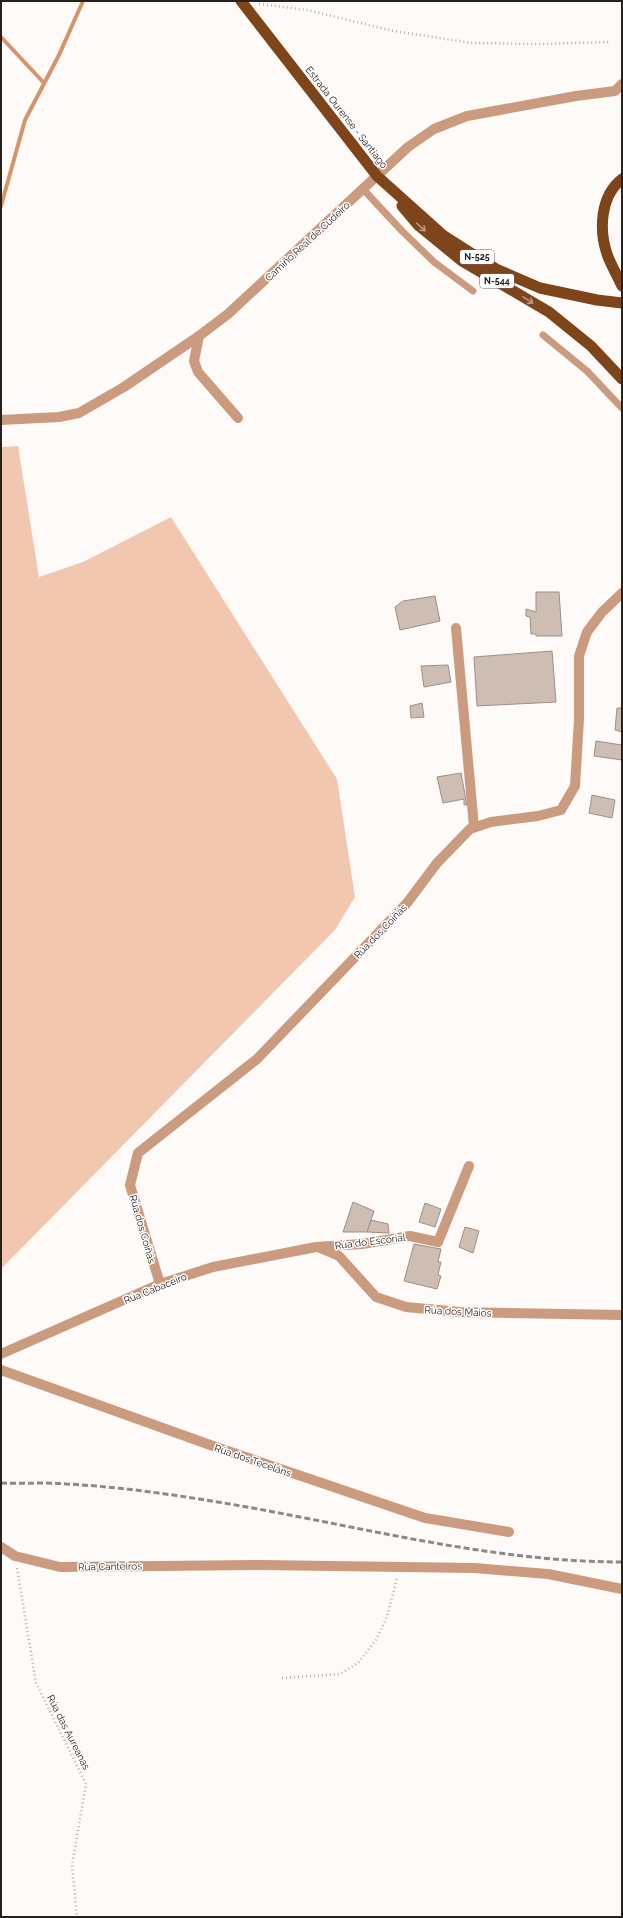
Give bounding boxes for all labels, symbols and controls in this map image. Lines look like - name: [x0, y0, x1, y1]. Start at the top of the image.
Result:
- street label: Estrada Ourense - Santiago: [303, 64, 390, 171]
- street label: Camiño Real de Cudeiro: [263, 199, 352, 283]
- one-way arrow: [416, 222, 426, 232]
- road number: N-525: [460, 250, 494, 264]
- road number: N-544: [480, 274, 514, 288]
- one-way arrow: [522, 296, 534, 304]
- street label: Rúa dos Coiñás: [352, 902, 409, 961]
- street label: Rúa dos Coiñás: [127, 1193, 158, 1265]
- street label: Rúa do Escorial: [334, 1232, 406, 1251]
- street label: Rúa Cabaceiro: [122, 1271, 188, 1306]
- street label: Rúa dos Maios: [424, 1304, 492, 1319]
- street label: Rúa dos Teceláns: [213, 1442, 293, 1479]
- street label: Rúa Canteiros: [78, 1560, 142, 1573]
- street label: Rúa das Aureanas: [45, 1693, 92, 1772]

